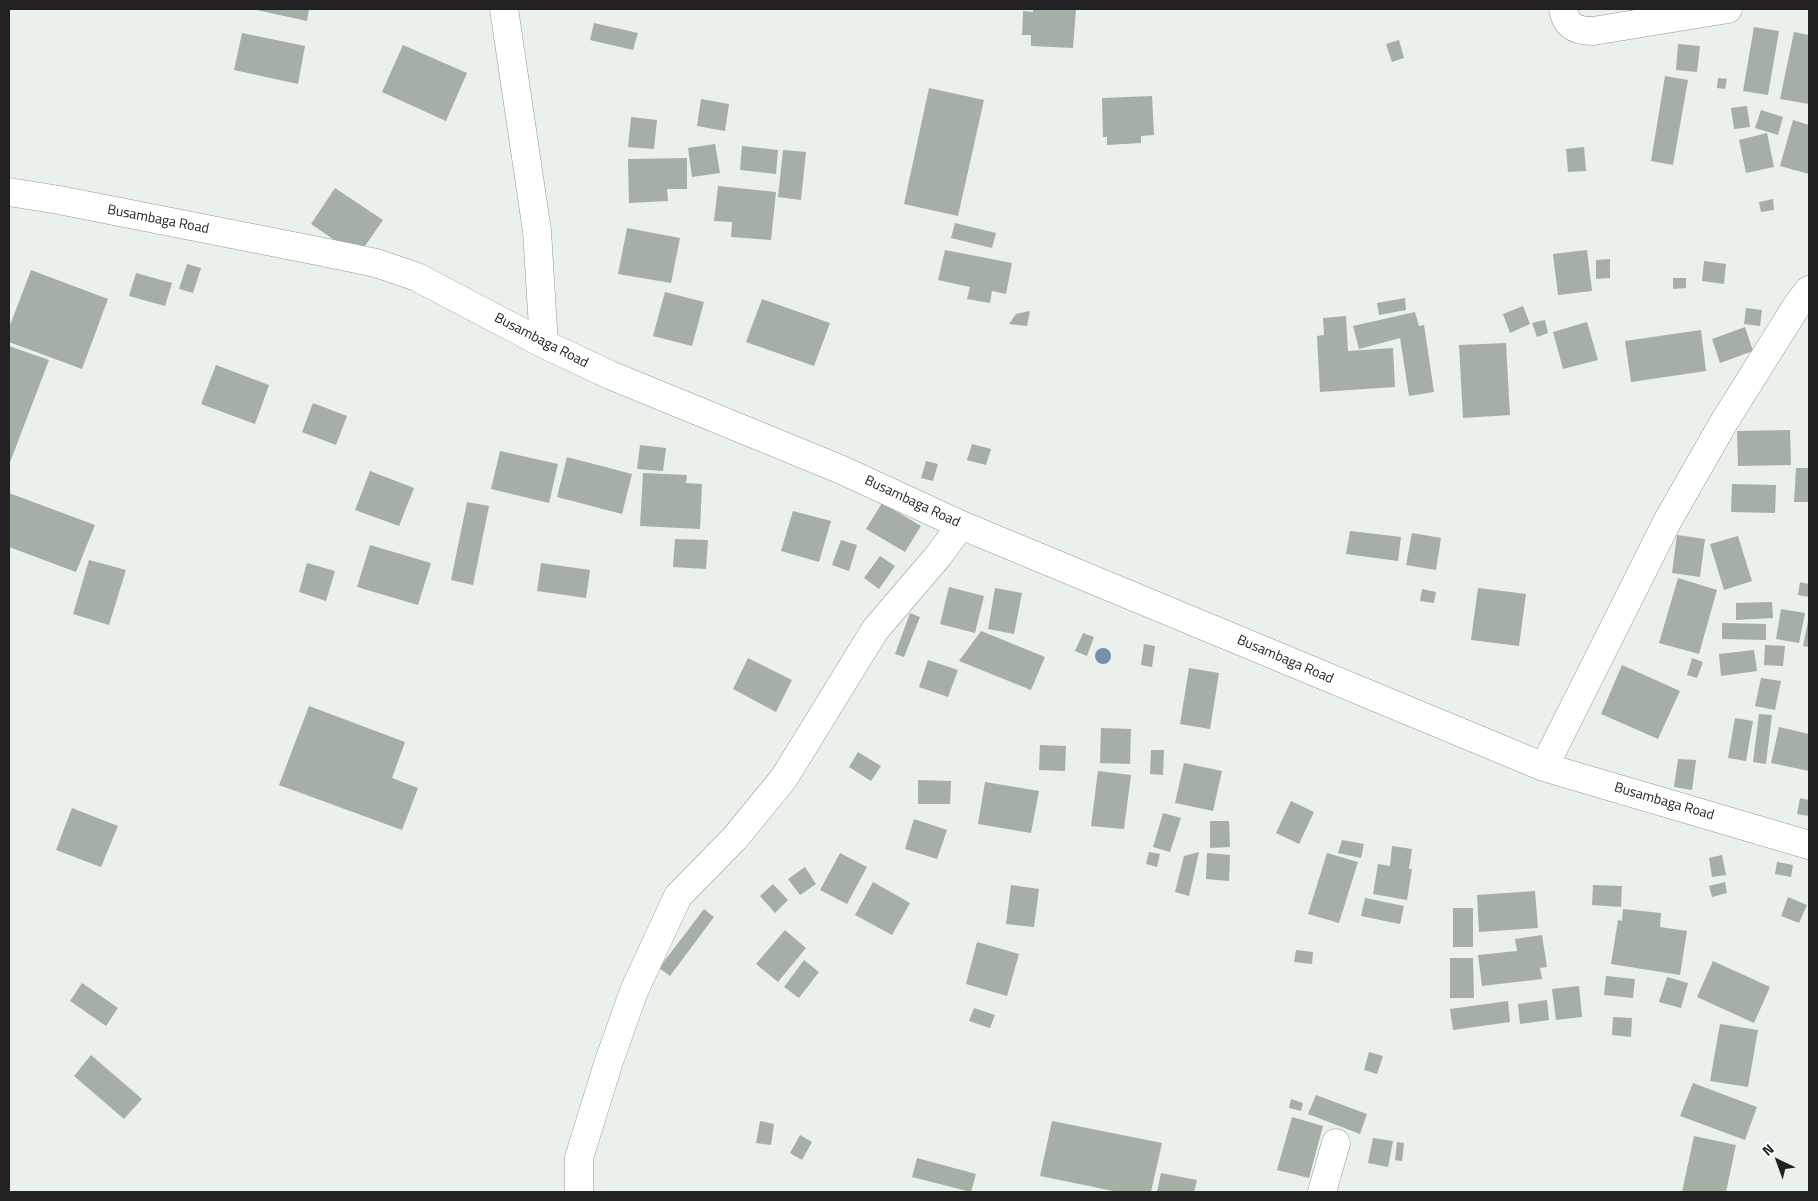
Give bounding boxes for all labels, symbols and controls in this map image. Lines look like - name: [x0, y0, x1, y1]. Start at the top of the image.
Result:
- street label: Busambaga Road: [106, 202, 210, 238]
- street label: Busambaga Road: [491, 310, 591, 372]
- street label: Busambaga Road: [862, 473, 962, 531]
- street label: Busambaga Road: [1234, 632, 1336, 688]
- street label: Busambaga Road: [1612, 780, 1716, 824]
- north arrow: [1753, 1136, 1803, 1186]
- text: N: [1757, 1138, 1778, 1161]

